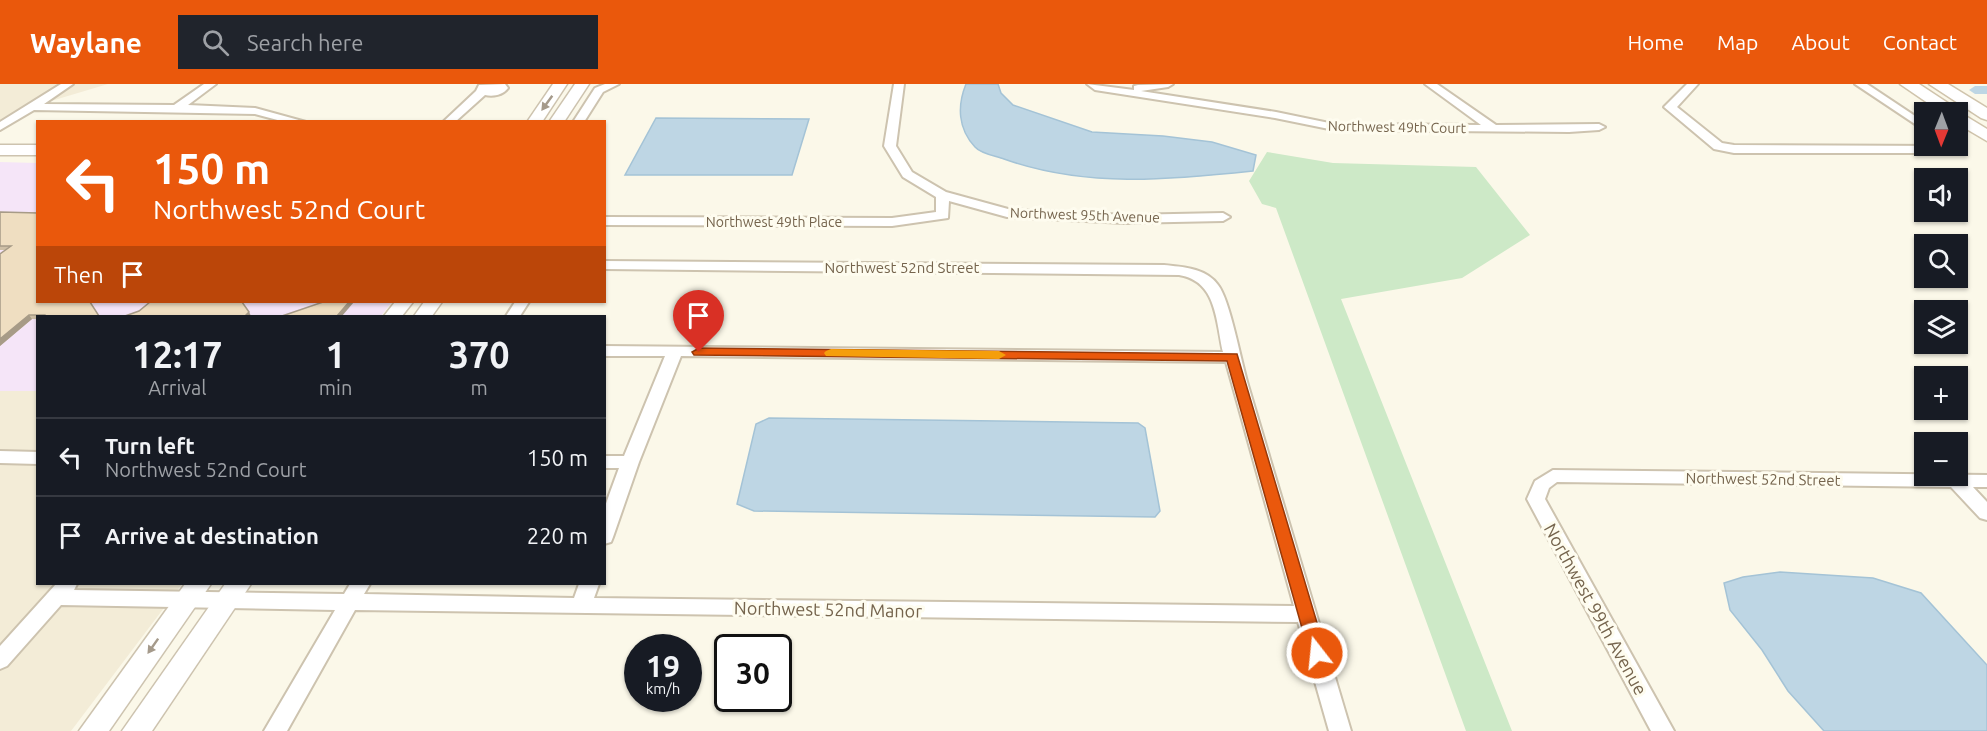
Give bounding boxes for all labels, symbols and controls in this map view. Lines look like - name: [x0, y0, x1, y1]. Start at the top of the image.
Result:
- search box: [178, 15, 598, 69]
- icon: search: [199, 26, 232, 59]
- text: Waylane: [30, 27, 142, 58]
- text: Search here: [247, 30, 363, 55]
- text: Home: [1627, 30, 1684, 54]
- text: Map: [1717, 30, 1758, 54]
- text: About: [1791, 30, 1850, 54]
- text: Contact: [1883, 30, 1957, 54]
- one-way arrow: [541, 94, 553, 110]
- north arrow: [1914, 102, 1968, 156]
- map controls: [1914, 102, 1968, 486]
- street label: Northwest 49th Court: [1328, 118, 1467, 136]
- icon: left: [54, 144, 132, 222]
- text: 150 m: [153, 145, 270, 192]
- button: sound: [1914, 168, 1968, 222]
- text: Northwest 52nd Court: [153, 194, 425, 224]
- street label: Northwest 95th Avenue: [1010, 204, 1160, 226]
- street label: Northwest 49th Place: [706, 214, 842, 230]
- button: search: [1914, 234, 1968, 288]
- icon: arrive: [116, 258, 149, 291]
- street label: Northwest 52nd Street: [825, 259, 980, 276]
- text: Then: [54, 262, 104, 287]
- pin: [673, 290, 724, 352]
- icon: arrive: [682, 299, 715, 332]
- button: layers: [1914, 300, 1968, 354]
- text: 12:17: [132, 334, 222, 375]
- text: 1: [325, 334, 346, 375]
- text: 370: [449, 334, 510, 375]
- button: +: [1914, 366, 1968, 420]
- text: Arrival: [148, 376, 207, 399]
- text: min: [319, 376, 352, 399]
- text: m: [471, 376, 488, 399]
- button: −: [1914, 432, 1968, 486]
- text: Turn left: [105, 433, 195, 458]
- icon: left: [54, 441, 87, 474]
- text: 150 m: [527, 445, 588, 470]
- text: Northwest 52nd Court: [105, 458, 307, 481]
- street label: Northwest 52nd Street: [1685, 469, 1841, 489]
- icon: arrive: [54, 519, 87, 552]
- street label: Northwest 99th Avenue: [1541, 520, 1651, 698]
- text: Arrive at destination: [105, 523, 319, 548]
- text: 220 m: [527, 523, 588, 548]
- street label: Northwest 52nd Manor: [734, 597, 922, 621]
- position arrow: [1285, 621, 1349, 685]
- speed limit sign: 30: [714, 634, 792, 712]
- one-way arrow: [147, 638, 159, 654]
- text: 19: [646, 649, 680, 683]
- text: km/h: [646, 680, 680, 697]

